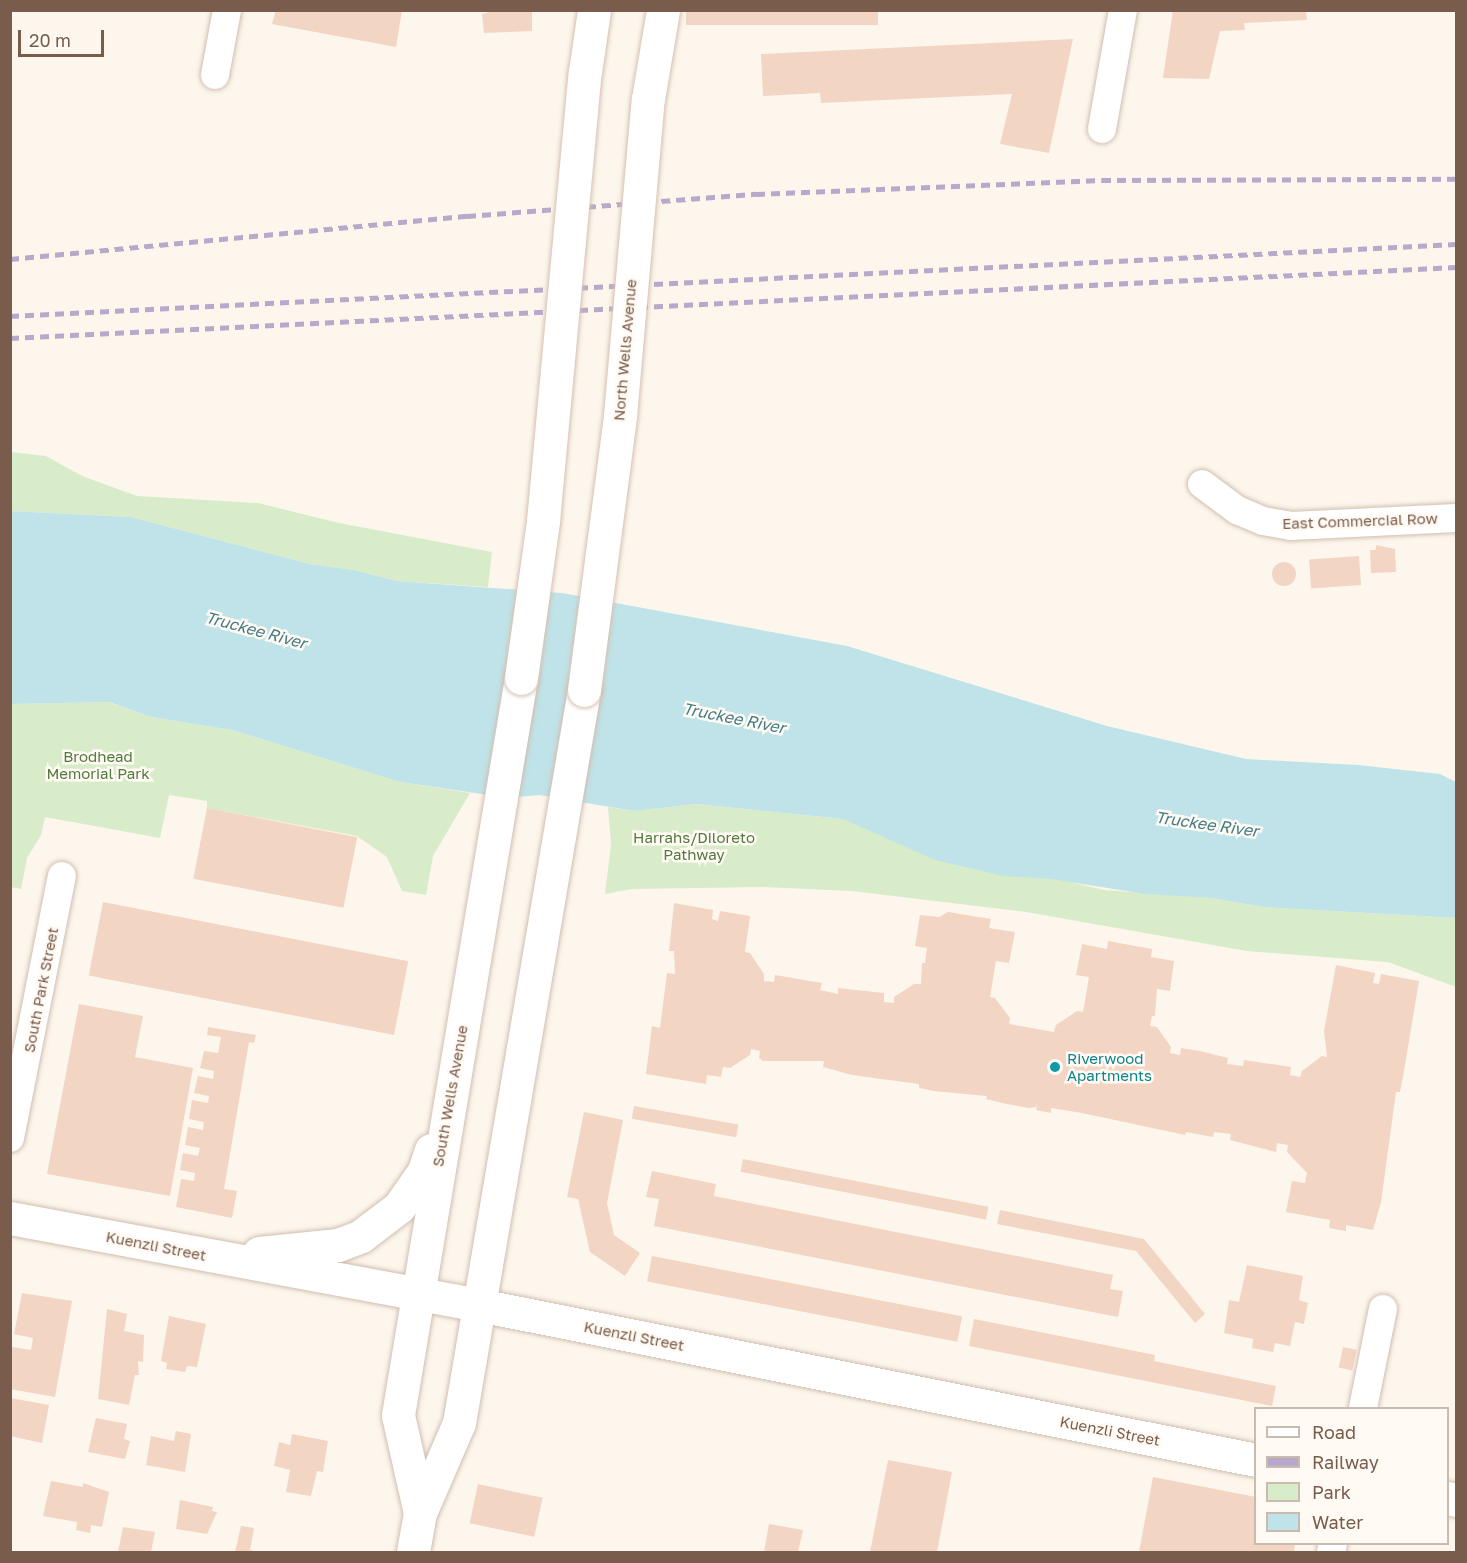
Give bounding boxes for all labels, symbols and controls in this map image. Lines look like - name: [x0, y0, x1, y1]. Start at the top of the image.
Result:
- scale bar: [21, 18, 106, 56]
- text: 20 m: [29, 29, 71, 51]
- street label: North Wells Avenue: [610, 278, 640, 422]
- street label: East Commercial Row: [1282, 509, 1438, 533]
- water label: Truckee River: [203, 607, 309, 653]
- water label: Truckee River: [681, 699, 787, 737]
- park label: Brodhead Memorial Park: [46, 747, 150, 782]
- water label: Truckee River: [1154, 807, 1260, 841]
- park label: Harrahs/Diloreto Pathway: [633, 828, 755, 863]
- street label: South Park Street: [20, 926, 62, 1054]
- street label: South Wells Avenue: [429, 1024, 471, 1168]
- place label: Riverwood Apartments: [1067, 1049, 1152, 1084]
- marker: Riverwood Apartments: [1048, 1060, 1062, 1074]
- street label: Kuenzli Street: [104, 1227, 208, 1265]
- street label: Kuenzli Street: [582, 1317, 686, 1355]
- legend: [1254, 1407, 1449, 1545]
- street label: Kuenzli Street: [1058, 1412, 1162, 1450]
- text: Road: [1312, 1421, 1356, 1443]
- text: Railway: [1312, 1451, 1379, 1473]
- text: Park: [1312, 1481, 1351, 1503]
- text: Water: [1312, 1511, 1363, 1533]

